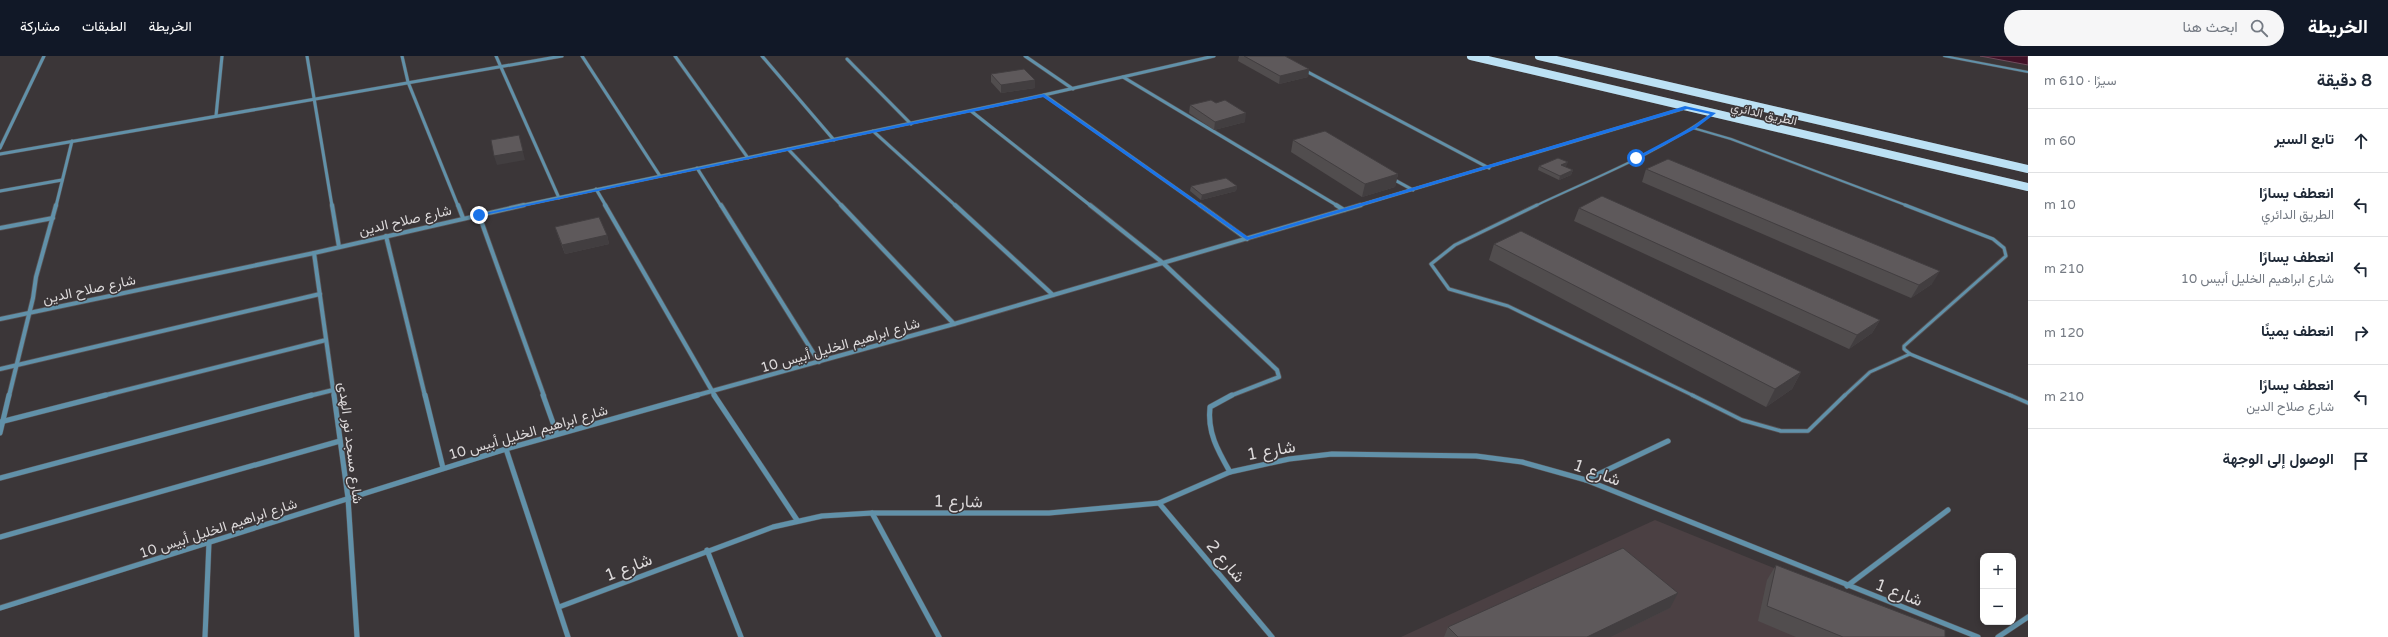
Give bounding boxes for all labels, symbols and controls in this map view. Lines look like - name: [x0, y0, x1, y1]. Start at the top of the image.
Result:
- search box: [2004, 10, 2284, 46]
- text: الخريطة: [2308, 16, 2368, 38]
- icon: search: [2248, 17, 2270, 39]
- text: مشاركة: [20, 18, 60, 35]
- text: الطبقات: [82, 18, 126, 35]
- text: الخريطة: [148, 18, 192, 35]
- text: ابحث هنا: [2182, 18, 2238, 36]
- text: 8 دقيقة: [2317, 70, 2372, 91]
- text: سيرًا · 610 m: [2044, 73, 2117, 89]
- street label: الطريق الدائري: [1729, 100, 1798, 131]
- text: تابع السير: [2274, 130, 2334, 148]
- icon: ahead: [2350, 130, 2372, 152]
- text: 60 m: [2044, 133, 2076, 149]
- route start: [1627, 149, 1645, 167]
- text: انعطف يسارًا: [2259, 184, 2334, 202]
- icon: left: [2350, 194, 2372, 216]
- text: 10 m: [2044, 197, 2076, 213]
- street label: شارع صلاح الدين: [357, 202, 454, 241]
- route end: [470, 206, 488, 224]
- text: الطريق الدائري: [2261, 207, 2334, 223]
- text: انعطف يسارًا: [2259, 248, 2334, 266]
- icon: left: [2350, 258, 2372, 280]
- text: 210 m: [2044, 261, 2084, 277]
- street label: شارع صلاح الدين: [41, 271, 138, 310]
- text: شارع ابراهيم الخليل أبيس 10: [2181, 271, 2334, 287]
- street label: شارع ابراهيم الخليل أبيس 10: [758, 315, 922, 378]
- text: انعطف يمينًا: [2261, 322, 2334, 340]
- icon: right: [2350, 322, 2372, 344]
- text: 120 m: [2044, 325, 2084, 341]
- text: انعطف يسارًا: [2259, 376, 2334, 394]
- street label: شارع مسجد نور الهدى: [333, 382, 366, 505]
- icon: left: [2350, 386, 2372, 408]
- text: 210 m: [2044, 389, 2084, 405]
- text: شارع صلاح الدين: [2246, 399, 2334, 415]
- street label: شارع ابراهيم الخليل أبيس 10: [446, 402, 610, 465]
- street label: شارع 1: [1245, 436, 1297, 466]
- text: الوصول إلى الوجهة: [2223, 450, 2334, 468]
- icon: arrive: [2350, 450, 2372, 472]
- street label: شارع 1: [1570, 454, 1624, 492]
- street label: شارع 1: [933, 491, 983, 513]
- street label: شارع ابراهيم الخليل أبيس 10: [137, 495, 300, 564]
- street label: شارع 2: [1201, 536, 1250, 588]
- street label: شارع 1: [601, 549, 655, 587]
- map controls: [1980, 553, 2016, 625]
- button: +: [1980, 553, 2016, 589]
- street label: شارع 1: [1872, 574, 1926, 612]
- button: −: [1980, 589, 2016, 625]

